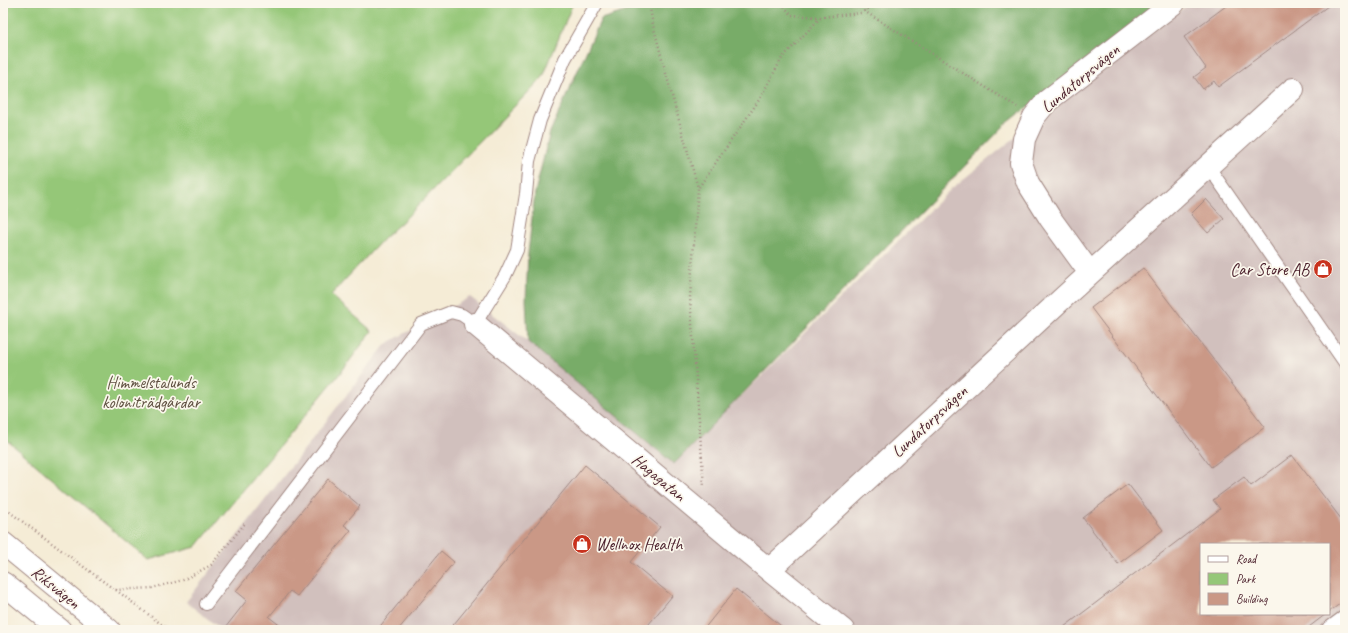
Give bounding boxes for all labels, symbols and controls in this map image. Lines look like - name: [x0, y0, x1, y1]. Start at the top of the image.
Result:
- street label: Lundatorpsvägen: [1037, 39, 1124, 117]
- shop icon: Car Store AB: [1312, 258, 1334, 280]
- place label: Car Store AB: [1230, 259, 1310, 280]
- park label: Himmelstalunds koloniträdgårdar: [102, 372, 202, 413]
- street label: Lundatorpsvägen: [887, 381, 972, 462]
- street label: Hagagatan: [628, 449, 691, 507]
- shop icon: Wellnox Health: [571, 533, 593, 555]
- place label: Wellnox Health: [596, 534, 683, 555]
- legend: [1200, 543, 1330, 615]
- text: Road: [1236, 551, 1258, 567]
- street label: Riksvägen: [27, 561, 85, 614]
- text: Park: [1236, 571, 1257, 587]
- text: Building: [1236, 591, 1268, 607]

